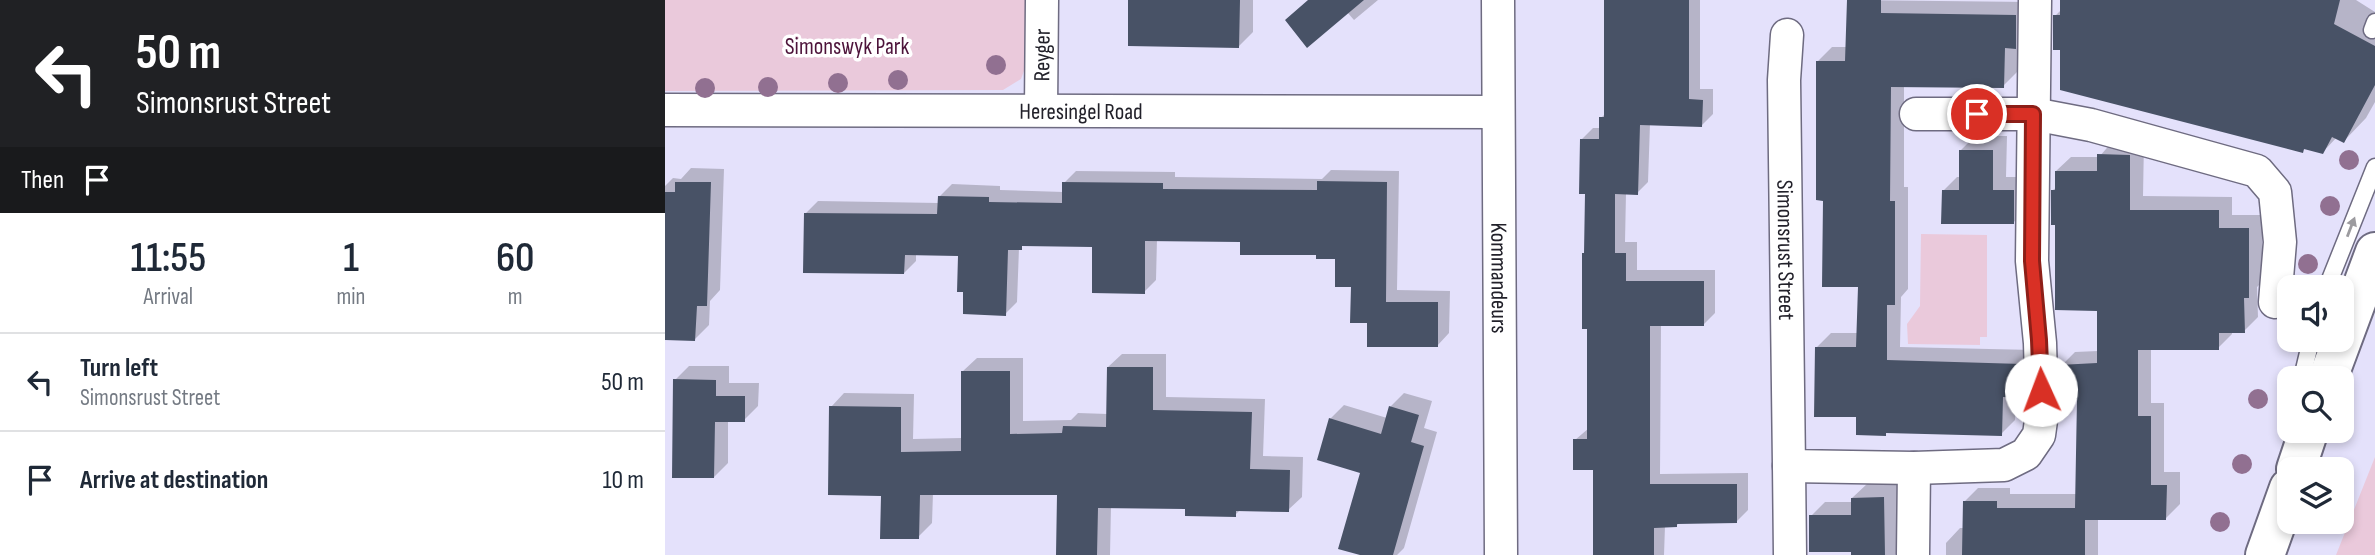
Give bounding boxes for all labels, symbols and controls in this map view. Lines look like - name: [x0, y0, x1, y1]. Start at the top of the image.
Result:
- text: 50 m: [136, 24, 221, 83]
- icon: left: [21, 28, 112, 119]
- street label: Reyger: [1028, 28, 1057, 81]
- park label: Simonswyk Park: [785, 33, 909, 61]
- text: Simonsrust Street: [136, 84, 331, 123]
- pin: [1947, 84, 2007, 144]
- icon: arrive: [1958, 95, 1996, 133]
- street label: Heresingel Road: [1019, 98, 1143, 126]
- icon: arrive: [78, 161, 116, 199]
- text: Then: [21, 165, 64, 196]
- street label: Simonsrust Street: [1770, 180, 1800, 320]
- one-way arrow: [2345, 216, 2356, 237]
- street label: Kommandeurs: [1484, 223, 1513, 333]
- text: 11:55: [130, 233, 206, 284]
- text: 1: [343, 233, 359, 284]
- text: 60: [496, 233, 535, 284]
- map controls: [2277, 275, 2354, 534]
- button: sound: [2277, 275, 2354, 352]
- text: Arrival: [144, 283, 193, 311]
- text: min: [337, 283, 365, 311]
- text: m: [508, 283, 523, 311]
- text: Turn left: [80, 353, 158, 384]
- position arrow: [2004, 353, 2078, 427]
- icon: left: [21, 363, 59, 401]
- button: search: [2277, 366, 2354, 443]
- text: 50 m: [601, 367, 644, 398]
- text: Simonsrust Street: [80, 384, 220, 412]
- button: layers: [2277, 457, 2354, 534]
- icon: arrive: [21, 461, 59, 499]
- text: Arrive at destination: [80, 465, 268, 496]
- text: 10 m: [602, 465, 644, 496]

